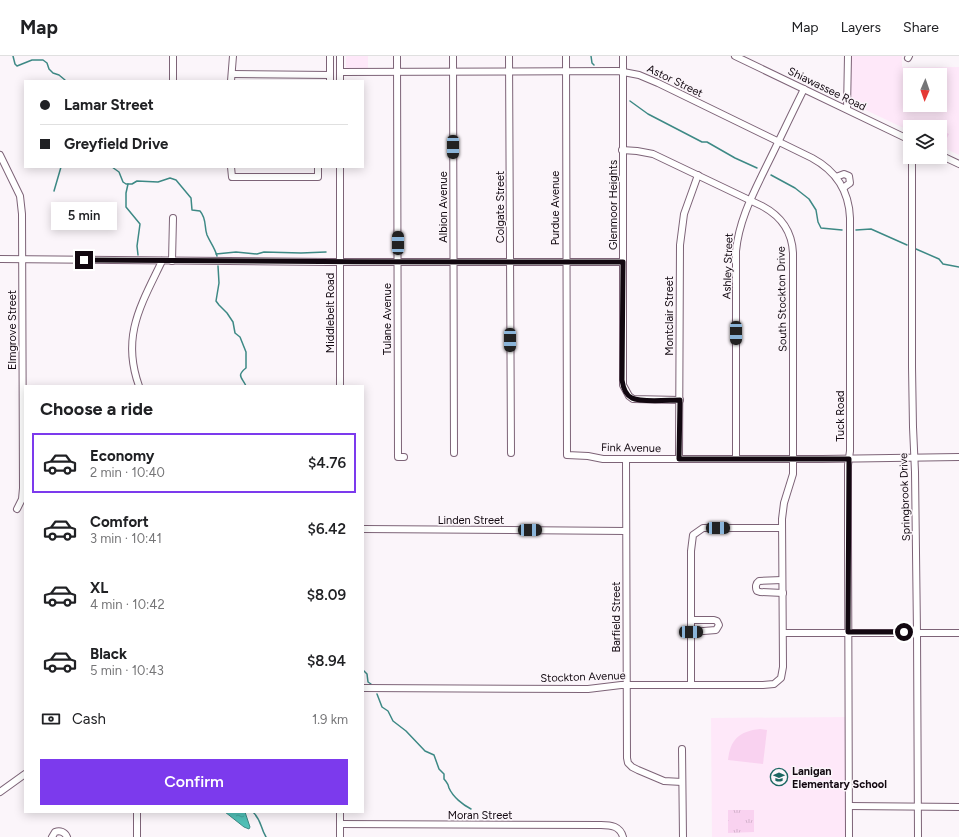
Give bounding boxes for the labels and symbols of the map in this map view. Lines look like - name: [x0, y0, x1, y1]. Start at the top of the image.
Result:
- street label: Astor Street: [645, 62, 705, 100]
- street label: Shiawassee Road: [786, 64, 868, 114]
- north arrow: [903, 68, 947, 112]
- car: [447, 135, 459, 159]
- street label: Glenmoor Heights: [607, 160, 620, 250]
- street label: Albion Avenue: [437, 171, 450, 243]
- street label: Colgate Street: [494, 171, 507, 243]
- street label: Purdue Avenue: [549, 171, 562, 245]
- callout: 5 min: [51, 202, 117, 230]
- car: [392, 231, 404, 255]
- street label: Ashley Street: [720, 233, 736, 299]
- street label: South Stockton Drive: [775, 246, 789, 352]
- route end: [75, 251, 93, 269]
- street label: Middlebelt Road: [324, 273, 337, 353]
- street label: Montclair Street: [663, 276, 676, 356]
- street label: Tulane Avenue: [381, 283, 394, 355]
- street label: Elmgrove Street: [6, 290, 19, 370]
- car: [730, 321, 742, 345]
- car: [504, 328, 516, 352]
- street label: Tuck Road: [834, 390, 847, 442]
- street label: Fink Avenue: [601, 441, 661, 455]
- street label: Springbrook Drive: [897, 453, 913, 541]
- street label: Linden Street: [438, 514, 504, 527]
- car: [706, 522, 730, 534]
- car: [518, 524, 542, 536]
- street label: Barfield Street: [610, 581, 623, 653]
- route start: [895, 623, 913, 641]
- car: [679, 626, 703, 638]
- street label: Stockton Avenue: [540, 669, 626, 685]
- place label: Lanigan Elementary School: [792, 765, 887, 791]
- school or university icon: Lanigan Elementary School: [769, 767, 789, 787]
- street label: Moran Street: [448, 809, 512, 822]

